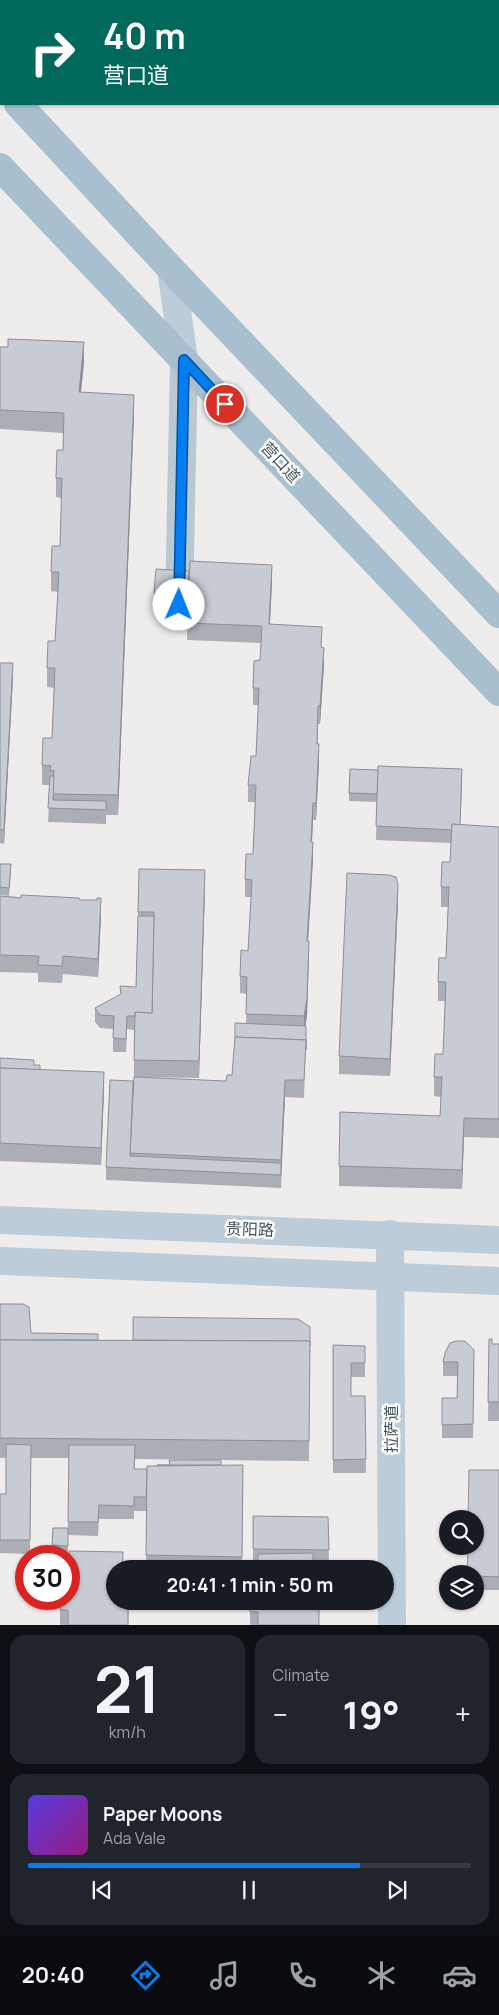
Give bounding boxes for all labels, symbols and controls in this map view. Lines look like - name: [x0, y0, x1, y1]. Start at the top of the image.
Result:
- text: 40 m: [103, 12, 186, 60]
- icon: right: [20, 20, 85, 85]
- text: 营口道: [103, 60, 169, 90]
- pin: [204, 383, 246, 425]
- icon: arrive: [211, 390, 239, 418]
- street label: 营口道: [257, 437, 305, 487]
- position arrow: [152, 578, 204, 630]
- street label: 贵阳路: [226, 1217, 274, 1241]
- street label: 拉萨道: [380, 1405, 402, 1453]
- map controls: [439, 1510, 484, 1610]
- button: search: [439, 1510, 484, 1555]
- speed limit sign: 30: [15, 1545, 80, 1610]
- button: layers: [439, 1565, 484, 1610]
- text: 20:41 · 1 min · 50 m: [167, 1572, 333, 1598]
- text: 21: [94, 1644, 161, 1733]
- text: Climate: [273, 1664, 329, 1686]
- text: 19°: [343, 1688, 400, 1740]
- text: −: [273, 1695, 288, 1733]
- text: +: [455, 1695, 471, 1733]
- text: km/h: [109, 1721, 146, 1743]
- text: Paper Moons: [103, 1801, 222, 1827]
- text: Ada Vale: [103, 1827, 166, 1849]
- icon: previous: [88, 1876, 116, 1904]
- icon: pause: [235, 1876, 263, 1904]
- icon: next: [383, 1876, 411, 1904]
- icon: directions: [128, 1958, 163, 1993]
- icon: music: [207, 1958, 242, 1993]
- icon: phone: [285, 1958, 320, 1993]
- icon: climate: [364, 1958, 399, 1993]
- icon: car: [442, 1958, 477, 1993]
- text: 20:40: [22, 1960, 85, 1990]

